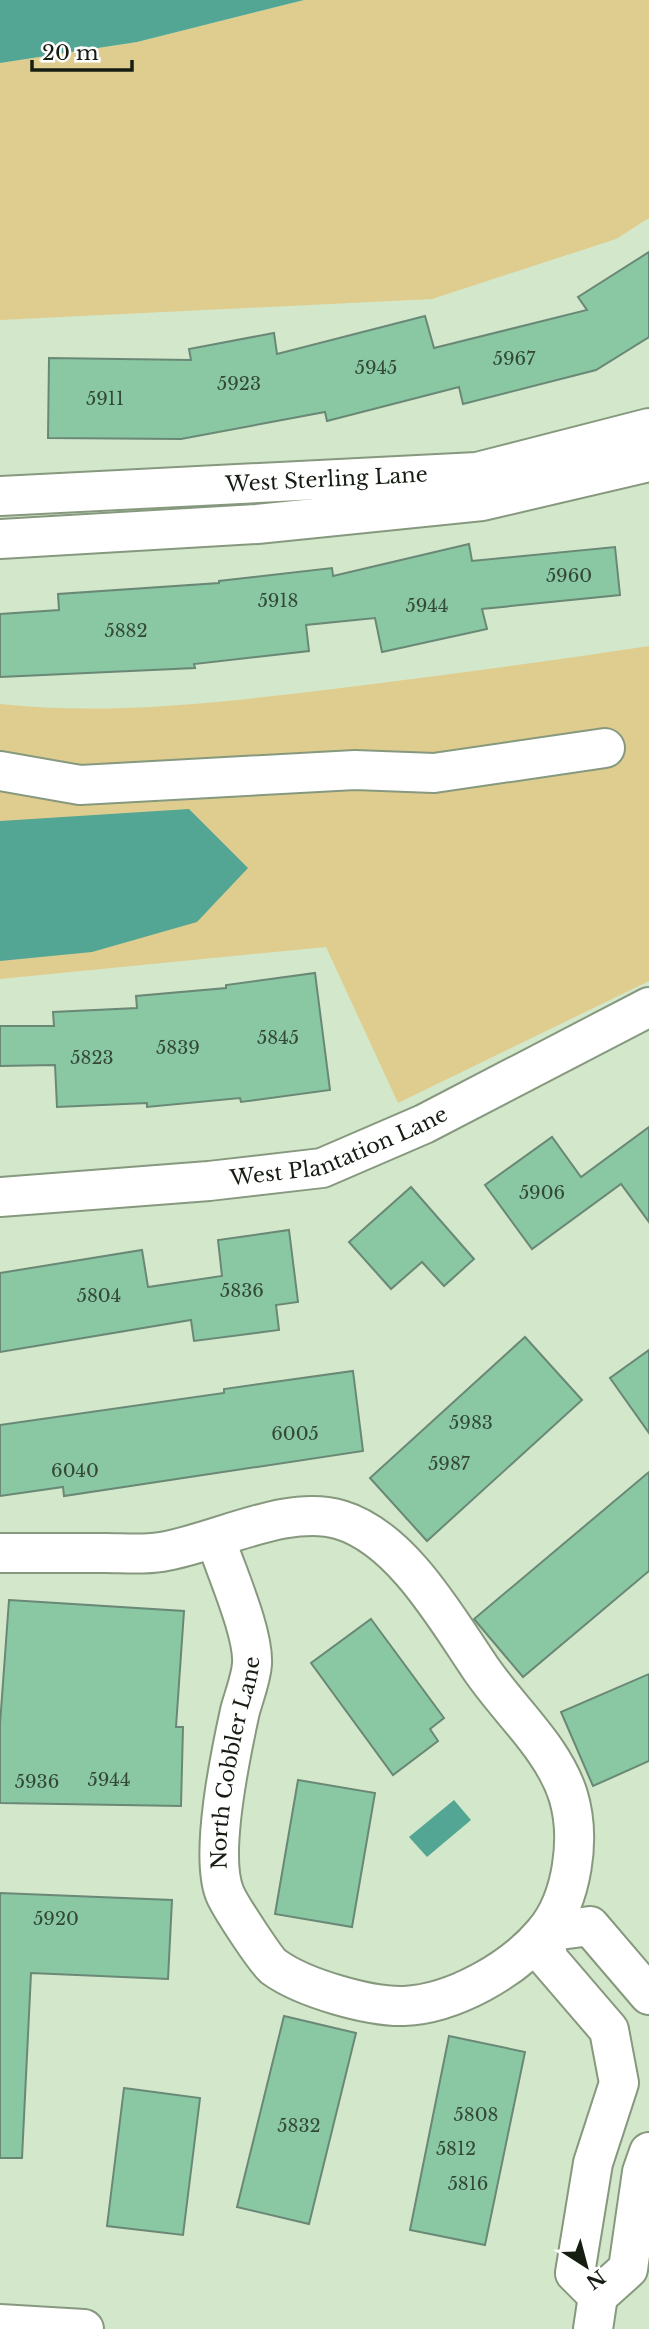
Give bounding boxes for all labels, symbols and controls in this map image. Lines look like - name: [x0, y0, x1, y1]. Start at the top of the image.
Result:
- scale bar: [32, 28, 131, 72]
- text: 20 m: [42, 40, 99, 66]
- house number: 5967: [493, 348, 536, 370]
- house number: 5945: [355, 357, 397, 379]
- house number: 5923: [217, 373, 261, 395]
- house number: 5911: [86, 388, 124, 410]
- street label: West Sterling Lane: [224, 461, 428, 498]
- house number: 5960: [546, 565, 592, 587]
- house number: 5918: [258, 590, 298, 612]
- house number: 5944: [406, 595, 448, 617]
- house number: 5882: [104, 620, 148, 642]
- house number: 5845: [257, 1027, 299, 1049]
- house number: 5839: [156, 1037, 200, 1059]
- house number: 5823: [70, 1047, 114, 1069]
- street label: West Plantation Lane: [228, 1101, 452, 1192]
- house number: 5906: [519, 1182, 565, 1204]
- house number: 5836: [220, 1280, 264, 1302]
- house number: 5804: [77, 1285, 121, 1307]
- house number: 5983: [449, 1412, 493, 1434]
- house number: 6005: [271, 1423, 319, 1445]
- house number: 5987: [428, 1453, 471, 1475]
- house number: 6040: [51, 1460, 99, 1482]
- street label: North Cobbler Lane: [206, 1656, 265, 1870]
- house number: 5944: [88, 1769, 130, 1791]
- house number: 5936: [15, 1771, 59, 1793]
- house number: 5920: [33, 1908, 79, 1930]
- house number: 5808: [454, 2104, 498, 2126]
- house number: 5832: [277, 2115, 321, 2137]
- house number: 5812: [436, 2138, 476, 2160]
- house number: 5816: [448, 2173, 488, 2195]
- north arrow: [551, 2231, 621, 2301]
- text: N: [582, 2265, 610, 2294]

